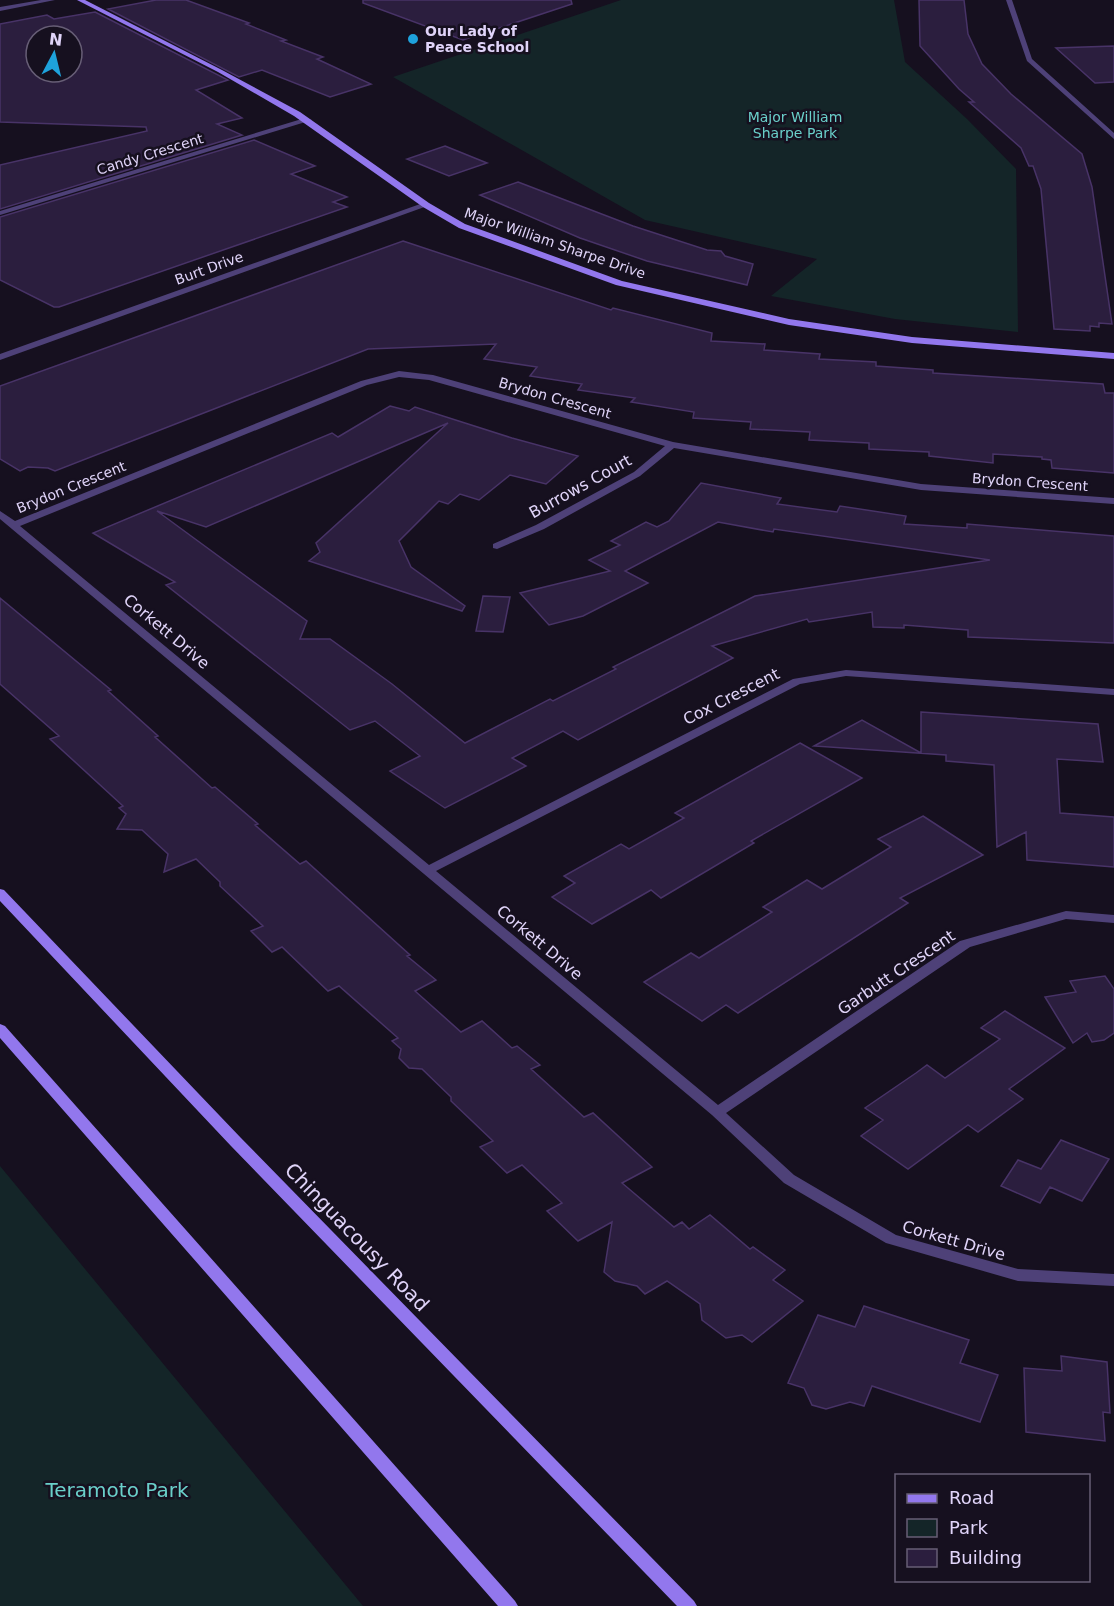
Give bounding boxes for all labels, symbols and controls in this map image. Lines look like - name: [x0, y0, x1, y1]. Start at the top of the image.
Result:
- place label: Our Lady of Peace School: [425, 23, 529, 55]
- north arrow: [24, 24, 84, 84]
- text: N: [48, 29, 64, 50]
- marker: Our Lady of Peace School: [406, 32, 420, 46]
- park label: Major William Sharpe Park: [748, 109, 842, 141]
- street label: Candy Crescent: [95, 130, 206, 178]
- street label: Major William Sharpe Drive: [462, 204, 648, 282]
- street label: Burt Drive: [173, 248, 245, 288]
- street label: Brydon Crescent: [497, 374, 614, 422]
- street label: Burrows Court: [526, 451, 635, 522]
- street label: Brydon Crescent: [14, 458, 128, 516]
- street label: Brydon Crescent: [971, 470, 1089, 494]
- street label: Corkett Drive: [120, 590, 214, 673]
- street label: Cox Crescent: [680, 664, 783, 729]
- street label: Corkett Drive: [493, 901, 587, 984]
- street label: Garbutt Crescent: [834, 926, 959, 1019]
- street label: Chinguacousy Road: [280, 1158, 434, 1316]
- street label: Corkett Drive: [900, 1217, 1008, 1264]
- legend: [895, 1474, 1090, 1582]
- park label: Teramoto Park: [45, 1478, 189, 1502]
- text: Road: [949, 1487, 994, 1508]
- text: Park: [949, 1517, 988, 1538]
- text: Building: [949, 1547, 1022, 1568]

